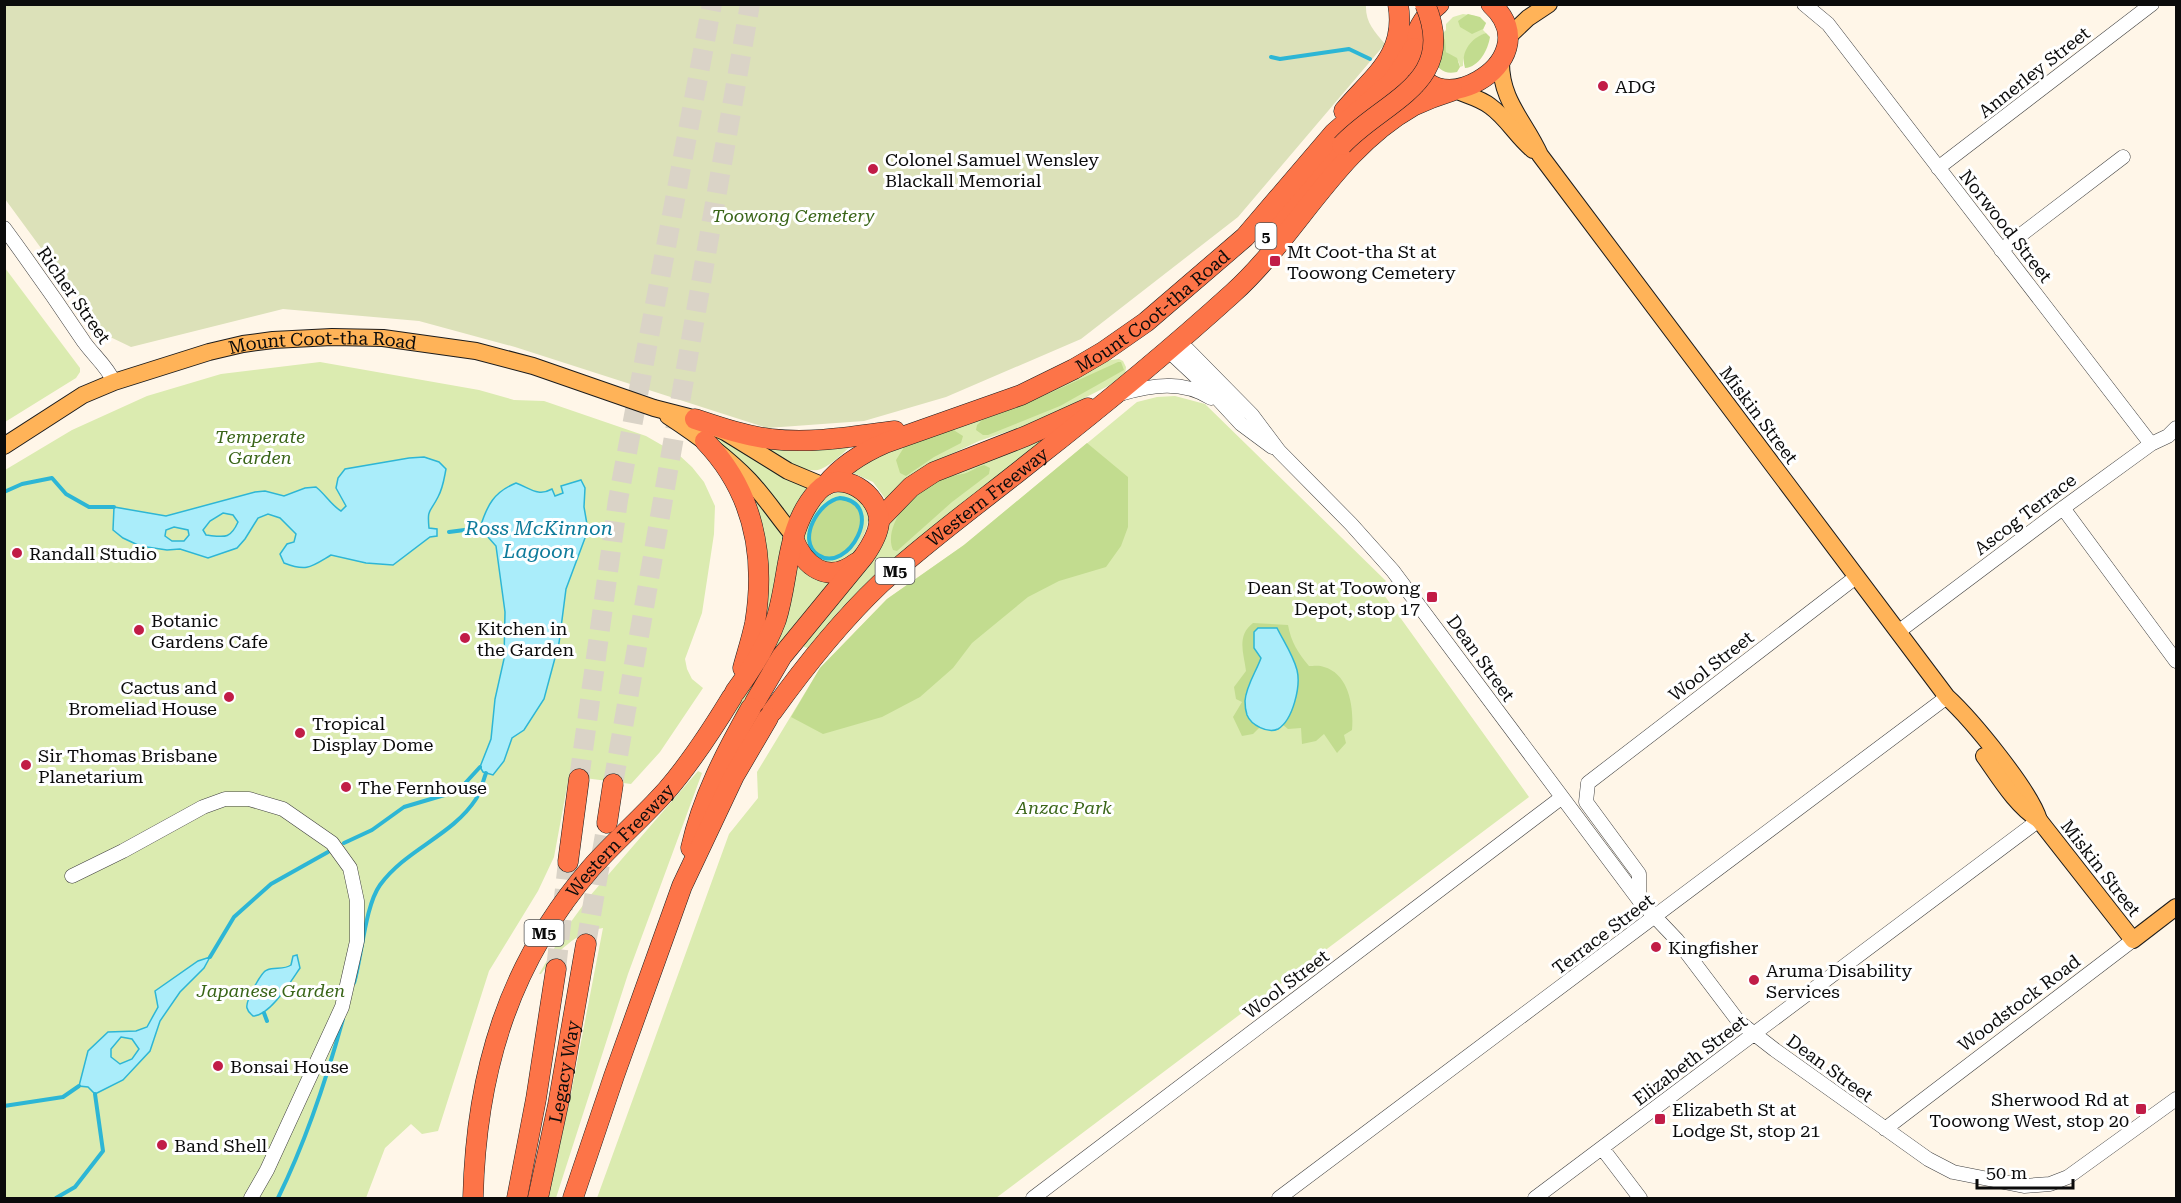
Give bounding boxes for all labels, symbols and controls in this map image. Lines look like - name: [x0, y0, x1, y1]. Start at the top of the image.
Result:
- street label: Annerley Street: [1974, 22, 2094, 122]
- place label: ADG: [1615, 76, 1655, 97]
- marker: ADG: [1596, 79, 1610, 93]
- place label: Colonel Samuel Wensley Blackall Memorial: [885, 149, 1099, 191]
- marker: Colonel Samuel Wensley Blackall Memorial: [866, 162, 880, 176]
- street label: Norwood Street: [1955, 165, 2057, 287]
- park label: Toowong Cemetery: [712, 205, 875, 226]
- road number: 5: [1256, 223, 1276, 249]
- place label: Mt Coot-tha St at Toowong Cemetery: [1287, 241, 1456, 283]
- street label: Richer Street: [33, 243, 115, 348]
- street label: Mount Coot-tha Road: [1071, 245, 1234, 376]
- marker: Mt Coot-tha St at Toowong Cemetery: [1268, 254, 1282, 268]
- street label: Mount Coot-tha Road: [226, 326, 418, 358]
- street label: Miskin Street: [1716, 362, 1803, 468]
- park label: Temperate Garden: [215, 426, 305, 468]
- street label: Western Freeway: [922, 442, 1052, 550]
- street label: Ascog Terrace: [1970, 469, 2080, 559]
- water label: Ross McKinnon Lagoon: [464, 516, 613, 563]
- place label: Randall Studio: [29, 543, 157, 564]
- marker: Randall Studio: [10, 546, 24, 560]
- road number: M5: [876, 558, 914, 584]
- place label: Dean St at Toowong Depot, stop 17: [1247, 577, 1421, 619]
- marker: Dean St at Toowong Depot, stop 17: [1425, 590, 1439, 604]
- place label: Botanic Gardens Cafe: [151, 610, 268, 652]
- street label: Dean Street: [1443, 611, 1519, 705]
- place label: Kitchen in the Garden: [477, 618, 574, 660]
- marker: Botanic Gardens Cafe: [132, 623, 146, 637]
- street label: Wool Street: [1665, 626, 1758, 705]
- marker: Kitchen in the Garden: [458, 631, 472, 645]
- place label: Cactus and Bromeliad House: [68, 677, 217, 719]
- marker: Cactus and Bromeliad House: [222, 690, 236, 704]
- place label: Tropical Display Dome: [312, 713, 434, 755]
- marker: Tropical Display Dome: [293, 726, 307, 740]
- place label: Sir Thomas Brisbane Planetarium: [38, 745, 218, 787]
- marker: Sir Thomas Brisbane Planetarium: [19, 758, 33, 772]
- place label: The Fernhouse: [358, 777, 487, 798]
- street label: Western Freeway: [561, 779, 678, 901]
- marker: The Fernhouse: [339, 780, 353, 794]
- park label: Anzac Park: [1015, 797, 1112, 818]
- street label: Miskin Street: [2057, 816, 2145, 921]
- street label: Terrace Street: [1548, 889, 1658, 979]
- road number: M5: [524, 920, 564, 946]
- place label: Kingfisher: [1668, 937, 1758, 958]
- marker: Kingfisher: [1649, 940, 1663, 954]
- street label: Wool Street: [1239, 945, 1333, 1023]
- street label: Woodstock Road: [1954, 950, 2085, 1056]
- place label: Aruma Disability Services: [1766, 960, 1912, 1002]
- marker: Aruma Disability Services: [1747, 973, 1761, 987]
- park label: Japanese Garden: [196, 980, 345, 1001]
- street label: Elizabeth Street: [1629, 1010, 1751, 1110]
- street label: Legacy Way: [544, 1019, 583, 1125]
- street label: Dean Street: [1783, 1030, 1877, 1106]
- place label: Bonsai House: [230, 1056, 349, 1077]
- marker: Bonsai House: [211, 1059, 225, 1073]
- place label: Sherwood Rd at Toowong West, stop 20: [1929, 1089, 2129, 1131]
- place label: Elizabeth St at Lodge St, stop 21: [1672, 1099, 1820, 1141]
- marker: Sherwood Rd at Toowong West, stop 20: [2134, 1102, 2148, 1116]
- marker: Elizabeth St at Lodge St, stop 21: [1653, 1112, 1667, 1126]
- place label: Band Shell: [174, 1135, 268, 1156]
- marker: Band Shell: [155, 1138, 169, 1152]
- scale bar: [1977, 1152, 2073, 1190]
- text: 50 m: [1986, 1162, 2027, 1183]

